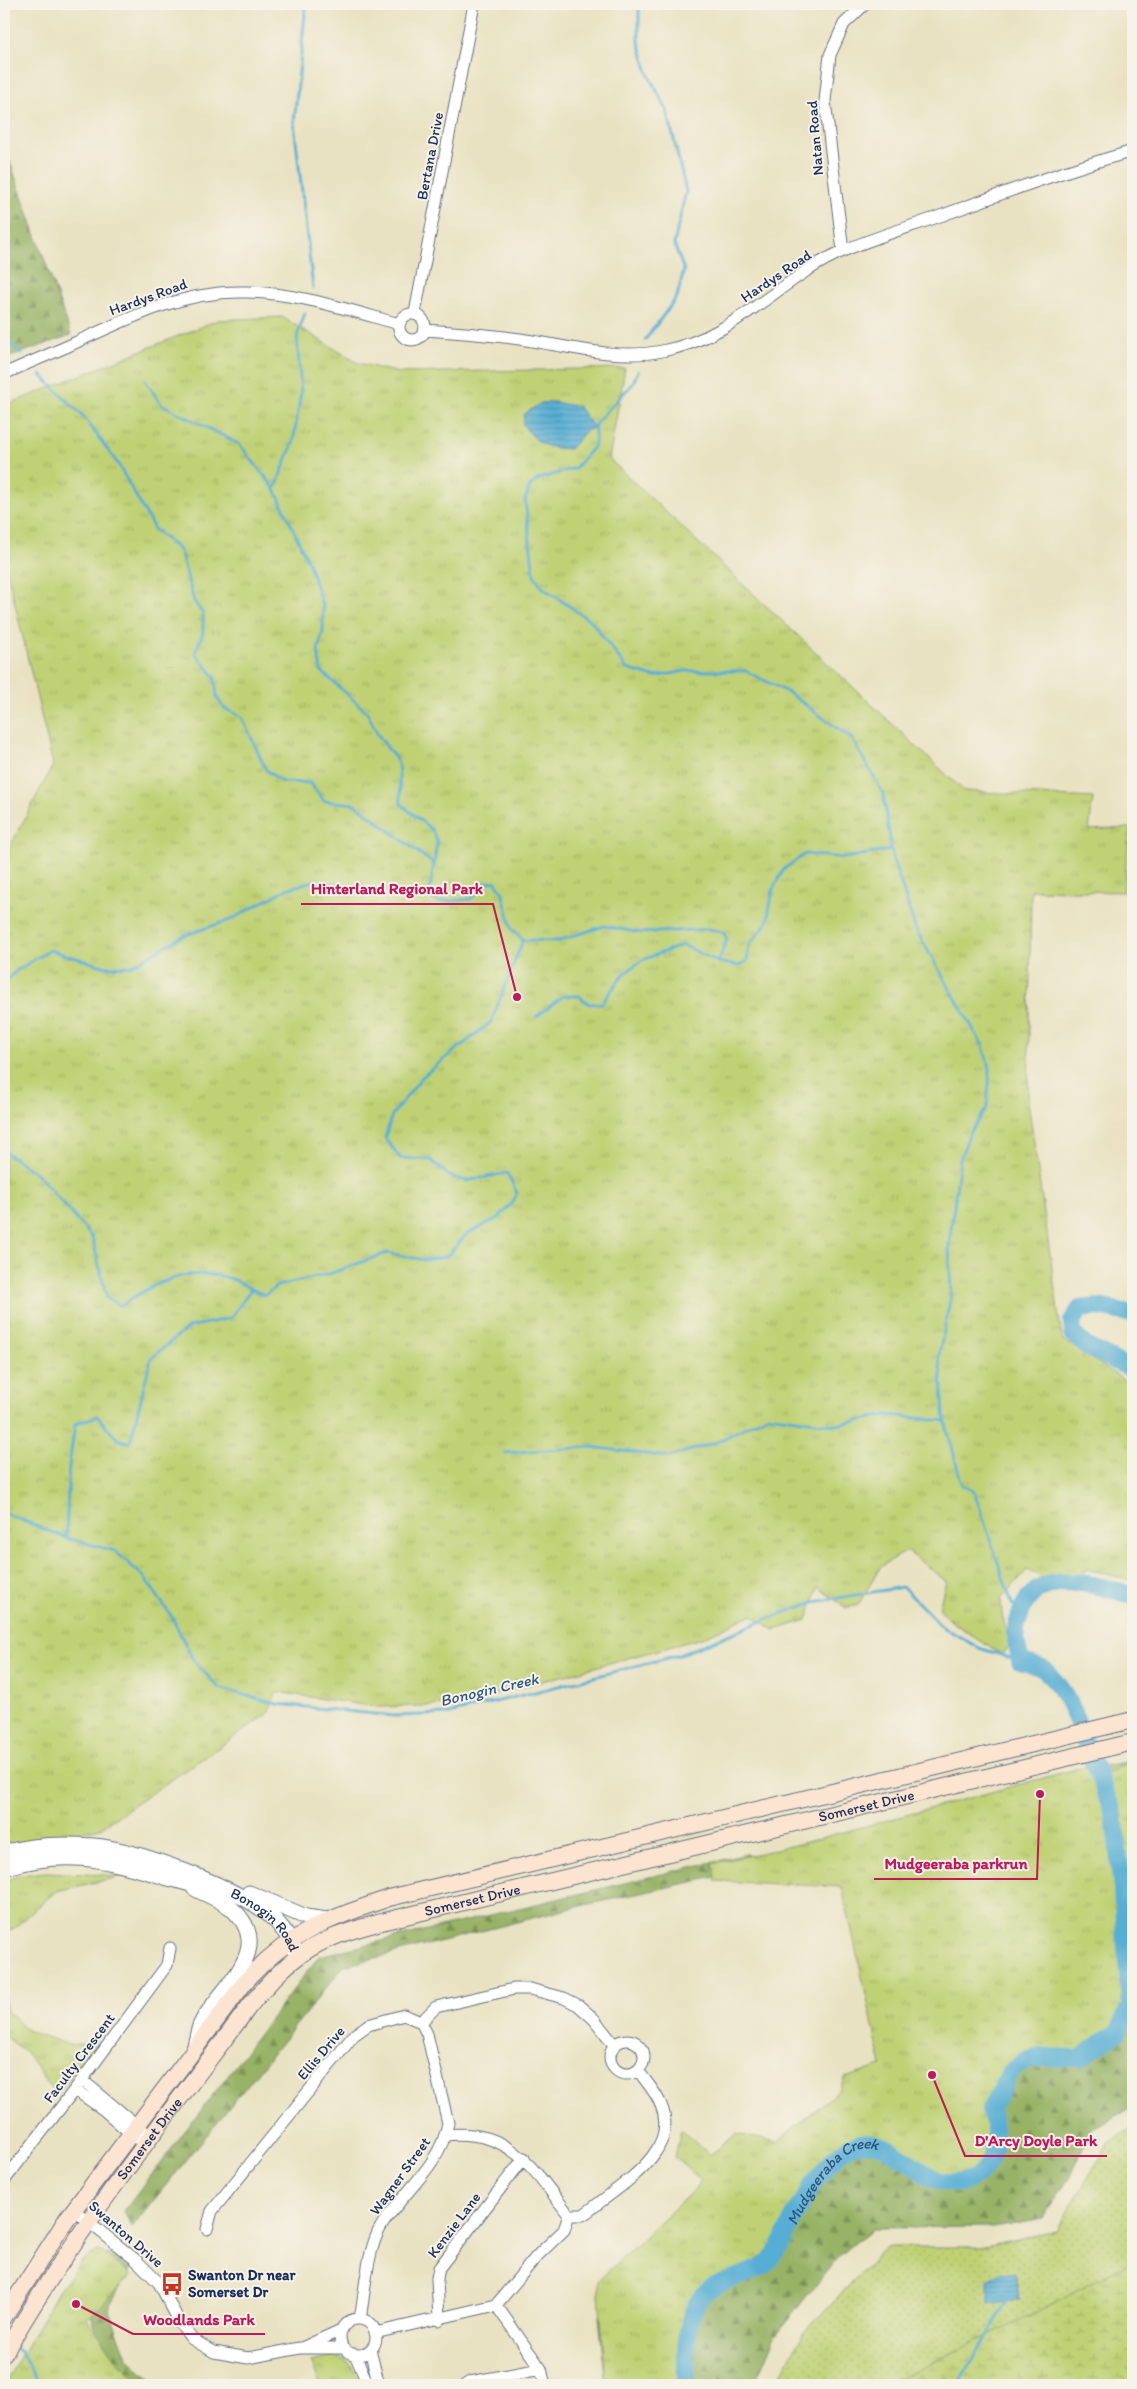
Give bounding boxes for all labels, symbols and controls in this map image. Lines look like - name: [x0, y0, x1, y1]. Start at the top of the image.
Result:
- street label: Natan Road: [803, 100, 827, 176]
- street label: Bertana Drive: [413, 110, 447, 202]
- street label: Hardys Road: [737, 246, 815, 306]
- street label: Hardys Road: [107, 275, 189, 319]
- callout: Hinterland Regional Park: [301, 873, 493, 904]
- text: Hinterland Regional Park: [311, 879, 484, 899]
- water label: Bonogin Creek: [438, 1669, 541, 1710]
- street label: Somerset Drive: [816, 1786, 916, 1826]
- callout: Mudgeeraba parkrun: [874, 1848, 1037, 1879]
- text: Mudgeeraba parkrun: [885, 1854, 1028, 1874]
- street label: Somerset Drive: [423, 1880, 522, 1920]
- street label: Bonogin Road: [228, 1884, 304, 1955]
- street label: Faculty Crescent: [39, 2009, 119, 2106]
- street label: Ellis Drive: [293, 2022, 349, 2084]
- street label: Somerset Drive: [113, 2094, 186, 2183]
- callout: D'Arcy Doyle Park: [965, 2125, 1107, 2156]
- text: D'Arcy Doyle Park: [975, 2131, 1098, 2151]
- street label: Wagner Street: [366, 2133, 435, 2219]
- water label: Mudgeeraba Creek: [782, 2133, 881, 2228]
- street label: Kenzie Lane: [424, 2189, 484, 2261]
- street label: Swanton Drive: [85, 2197, 167, 2271]
- place label: Swanton Dr near Somerset Dr: [188, 2266, 296, 2301]
- bus stop icon: Swanton Dr near Somerset Dr: [159, 2271, 185, 2297]
- callout: Woodlands Park: [133, 2303, 265, 2334]
- text: Woodlands Park: [143, 2310, 255, 2329]

